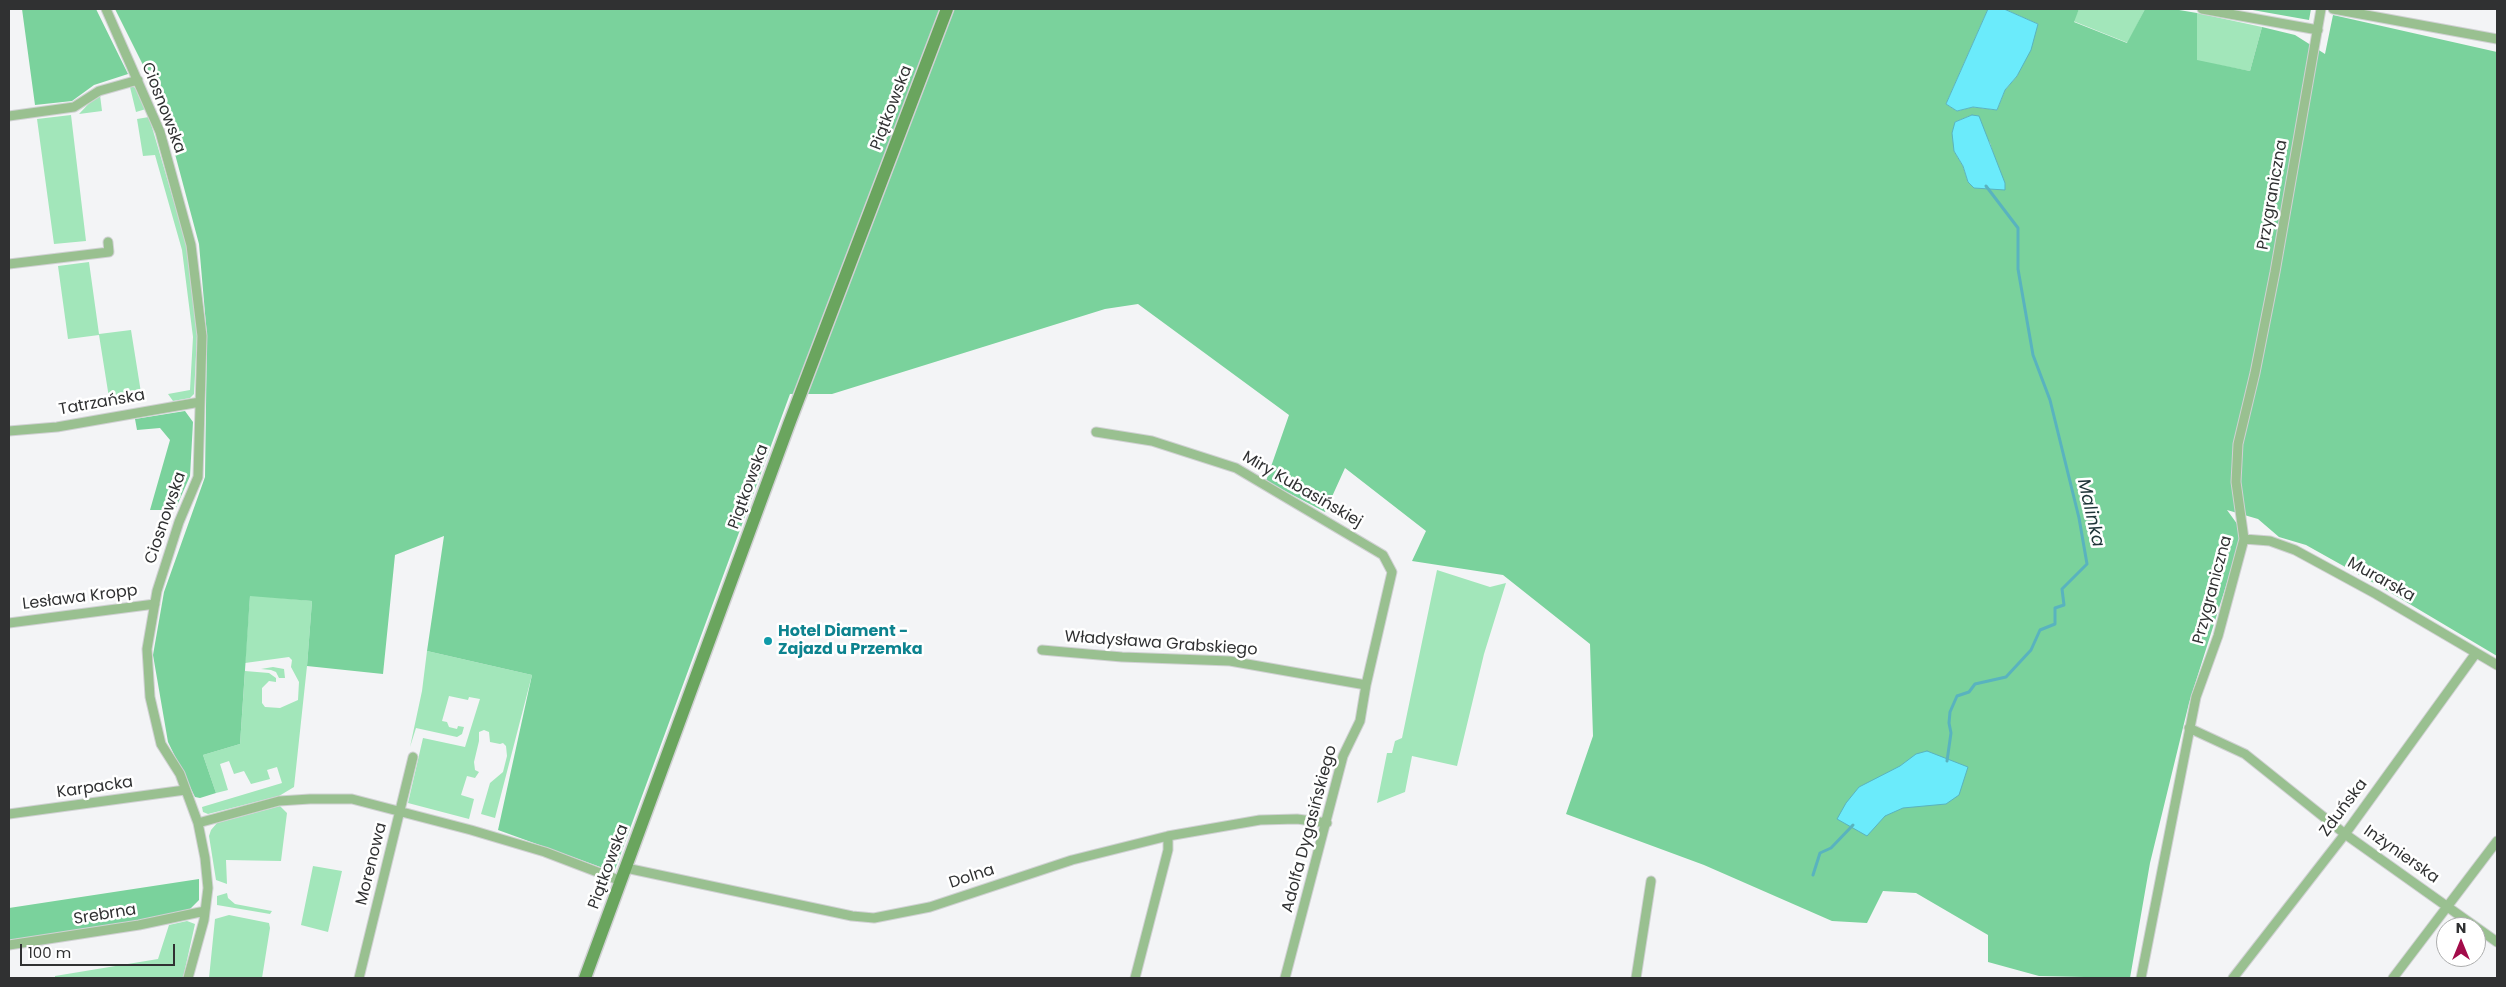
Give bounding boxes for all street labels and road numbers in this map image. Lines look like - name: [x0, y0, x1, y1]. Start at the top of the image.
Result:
- street label: Ciosnowska: [137, 60, 189, 156]
- street label: Piątkowska: [867, 63, 917, 153]
- street label: Przygraniczna: [2254, 139, 2292, 251]
- street label: Tatrzańska: [57, 386, 147, 420]
- street label: Piątkowska: [725, 442, 773, 532]
- street label: Miry Kubasińskiej: [1239, 448, 1365, 532]
- street label: Ciosnowska: [141, 470, 191, 566]
- street label: Przygraniczna: [2189, 534, 2237, 646]
- street label: Murarska: [2344, 554, 2418, 606]
- street label: Lesława Kropp: [21, 581, 139, 615]
- street label: Władysława Grabskiego: [1064, 628, 1258, 660]
- street label: Adolfa Dygasińskiego: [1278, 743, 1342, 915]
- street label: Karpacka: [56, 773, 134, 803]
- street label: Zduńska: [2316, 775, 2372, 841]
- street label: Morenowa: [352, 821, 392, 907]
- street label: Piątkowska: [585, 822, 633, 912]
- street label: Inżynierska: [2359, 822, 2443, 888]
- street label: Dolna: [947, 861, 997, 893]
- street label: Srebrna: [72, 901, 138, 929]

